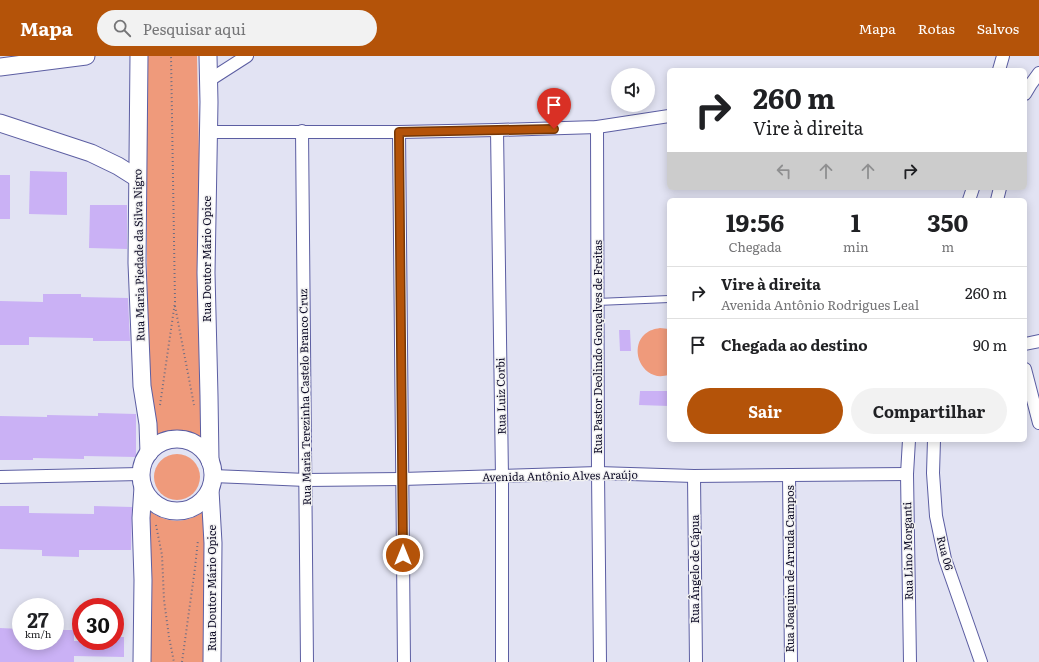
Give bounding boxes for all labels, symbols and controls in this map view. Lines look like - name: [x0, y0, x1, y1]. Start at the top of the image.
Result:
- search box: [97, 10, 377, 46]
- text: Mapa: [20, 14, 73, 42]
- icon: search: [111, 17, 133, 39]
- text: Pesquisar aqui: [143, 17, 246, 40]
- text: Mapa: [858, 18, 896, 38]
- text: Rotas: [918, 18, 955, 38]
- text: Salvos: [977, 18, 1019, 38]
- map controls: [611, 68, 655, 112]
- button: sound: [611, 68, 655, 112]
- text: 260 m: [753, 76, 835, 118]
- icon: right: [687, 84, 739, 136]
- pin: [537, 88, 571, 129]
- icon: arrive: [543, 94, 565, 116]
- text: Vire à direita: [753, 114, 864, 141]
- icon: left: [773, 160, 795, 182]
- icon: ahead: [815, 160, 837, 182]
- icon: ahead: [857, 160, 879, 182]
- icon: right: [899, 160, 921, 182]
- street label: Rua Maria Piedade da Silva Nigro: [128, 169, 148, 341]
- street label: Rua Doutor Mário Opice: [198, 196, 214, 322]
- text: 19:56: [726, 204, 784, 239]
- text: 1: [851, 204, 861, 239]
- text: 350: [927, 204, 968, 239]
- text: Chegada: [728, 237, 782, 256]
- text: min: [843, 237, 869, 256]
- text: m: [941, 237, 954, 256]
- street label: Rua Pastor Deolindo Gonçalves de Freitas: [589, 240, 605, 454]
- text: Vire à direita: [721, 272, 821, 295]
- text: 260 m: [965, 281, 1007, 304]
- icon: right: [687, 282, 709, 304]
- street label: Rua Maria Terezinha Castelo Branco Cruz: [294, 288, 314, 506]
- text: Avenida Antônio Rodrigues Leal: [721, 295, 919, 314]
- text: Chegada ao destino: [721, 333, 868, 356]
- text: 90 m: [973, 333, 1007, 356]
- icon: arrive: [687, 334, 709, 356]
- street label: Rua Luiz Corbi: [491, 357, 509, 435]
- button: Sair: [687, 388, 843, 434]
- button: Compartilhar: [851, 388, 1007, 434]
- street label: Avenida Antônio Alves Araújo: [482, 466, 638, 484]
- street label: Rua Joaquim de Arruda Campos: [781, 485, 797, 653]
- street label: Rua Lino Morganti: [898, 501, 916, 600]
- street label: Rua Ângelo de Cápua: [686, 514, 702, 623]
- street label: Rua Doutor Mário Opice: [203, 525, 219, 651]
- position arrow: [382, 534, 424, 576]
- street label: Rua 06: [934, 534, 958, 572]
- speed limit sign: 30: [72, 598, 124, 650]
- text: 27: [27, 604, 49, 634]
- text: km/h: [25, 626, 51, 641]

